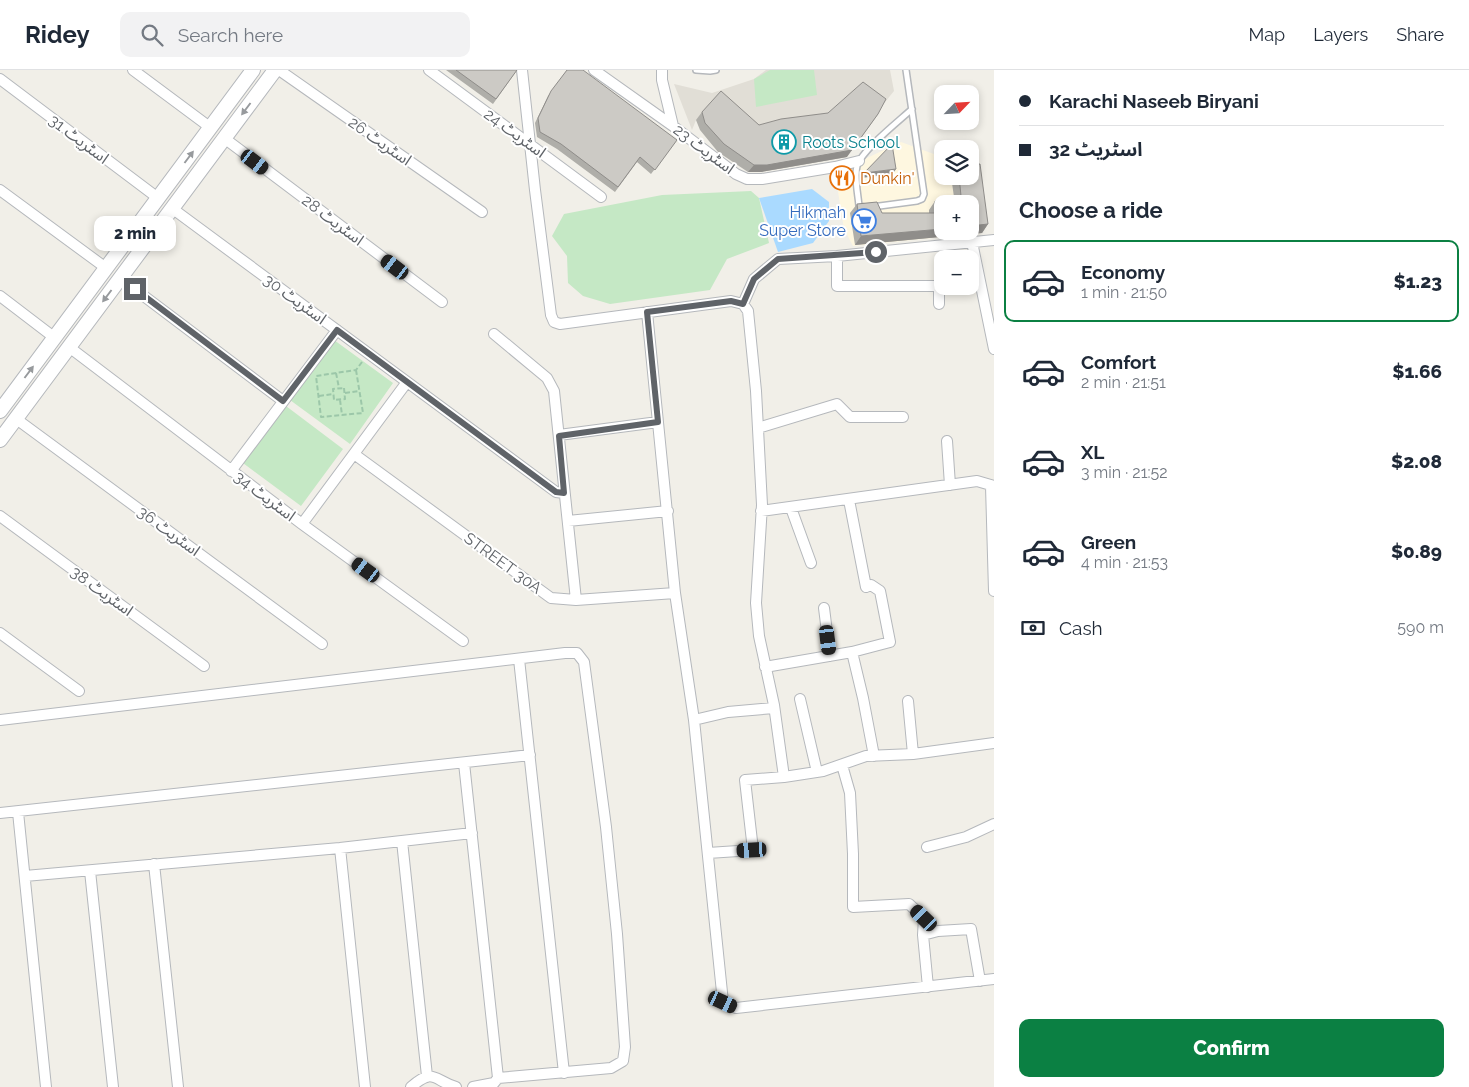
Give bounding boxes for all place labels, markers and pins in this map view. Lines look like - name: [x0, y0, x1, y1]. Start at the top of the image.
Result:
- building icon: Roots School: [771, 129, 797, 155]
- place label: Roots School: [802, 133, 900, 152]
- restaurant icon: Dunkin': [829, 165, 855, 191]
- place label: Dunkin': [860, 169, 915, 188]
- place label: Hikmah Super Store: [759, 203, 846, 240]
- supermarket icon: Hikmah Super Store: [851, 208, 877, 234]

